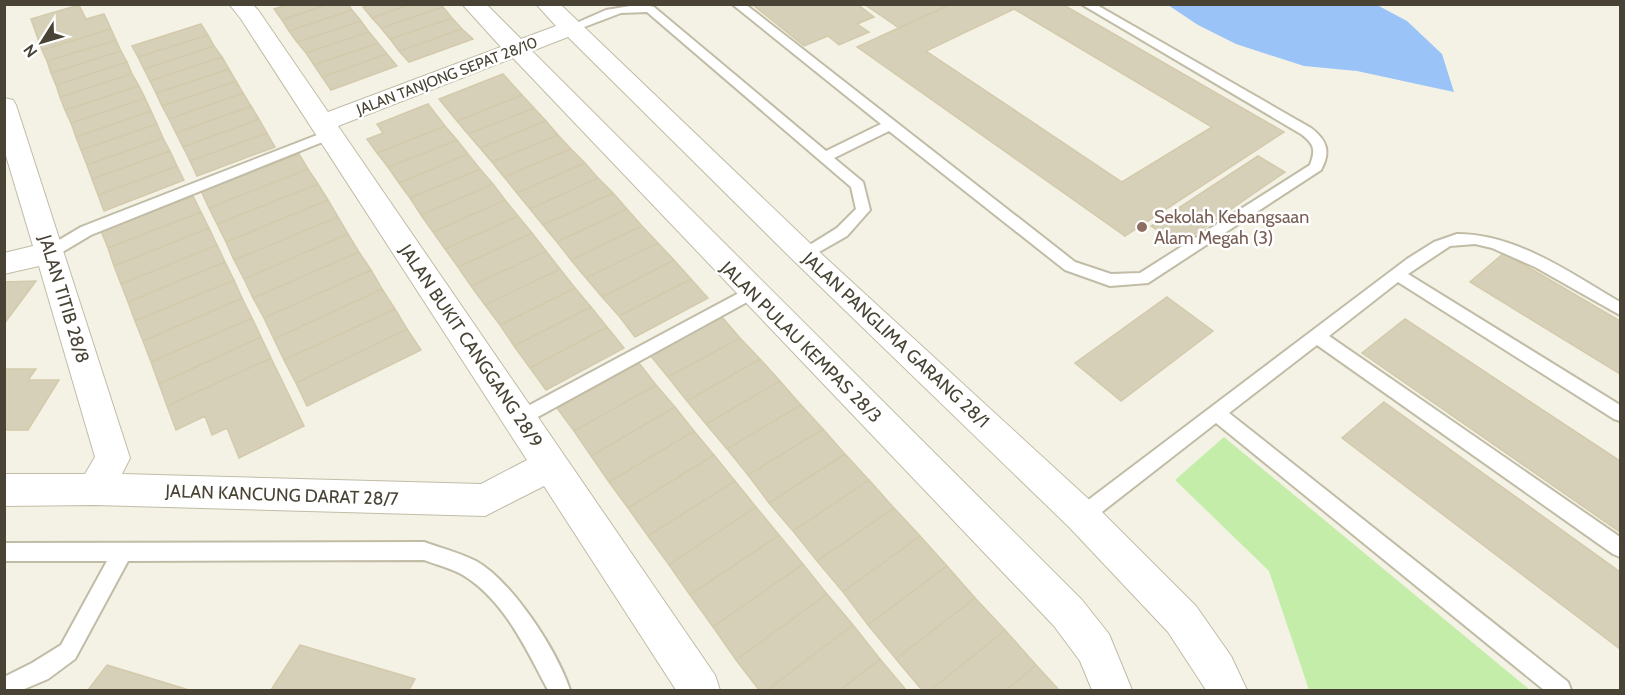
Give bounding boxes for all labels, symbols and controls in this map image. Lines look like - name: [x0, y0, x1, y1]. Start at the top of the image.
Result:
- north arrow: [12, 12, 72, 72]
- street label: JALAN TANJONG SEPAT 28/10: [353, 33, 540, 119]
- text: N: [19, 40, 41, 61]
- place label: Sekolah Kebangsaan Alam Megah (3): [1154, 206, 1309, 249]
- marker: Sekolah Kebangsaan Alam Megah (3): [1135, 220, 1149, 234]
- street label: JALAN TITIB 28/8: [34, 231, 94, 366]
- street label: JALAN BUKIT CANGGANG 28/9: [394, 240, 547, 452]
- street label: JALAN PANGLIMA GARANG 28/1: [797, 247, 994, 432]
- street label: JALAN PULAU KEMPAS 28/3: [715, 256, 886, 427]
- street label: JALAN KANCUNG DARAT 28/7: [164, 480, 399, 510]

